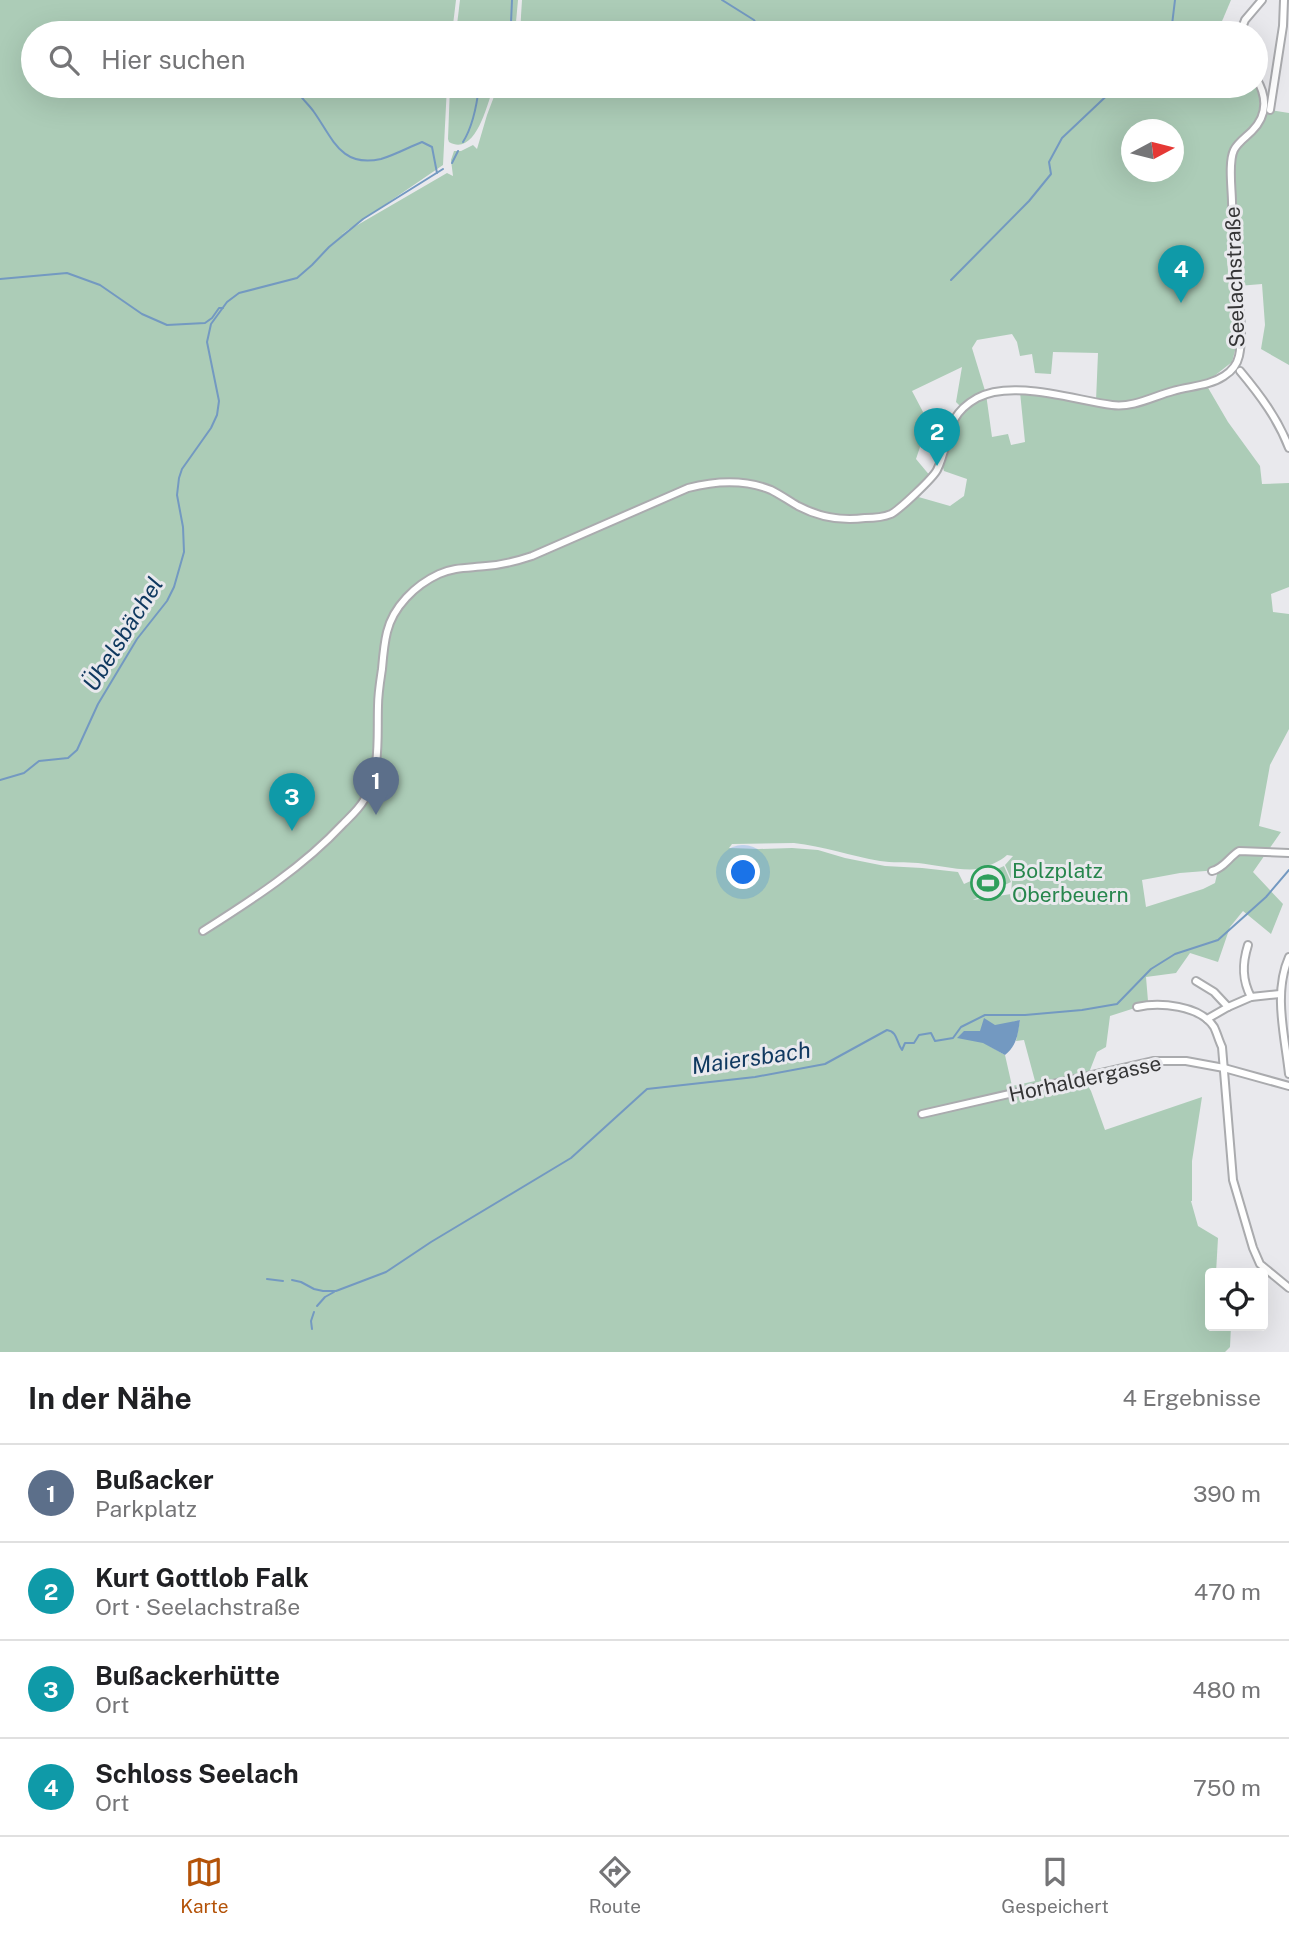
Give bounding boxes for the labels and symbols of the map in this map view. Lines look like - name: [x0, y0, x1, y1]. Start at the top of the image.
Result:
- north arrow: [1121, 119, 1184, 182]
- street label: Seelachstraße: [1220, 206, 1249, 348]
- pin: 4: [1158, 245, 1204, 303]
- pin: 2: [914, 408, 960, 466]
- water label: Übelsbächel: [77, 572, 168, 696]
- pin: 1: [353, 757, 399, 815]
- pin: 3: [269, 773, 315, 831]
- your location: [726, 855, 760, 889]
- place label: Bolzplatz Oberbeuern: [1012, 858, 1129, 907]
- sports icon: Bolzplatz Oberbeuern: [969, 864, 1007, 902]
- water label: Maiersbach: [690, 1036, 812, 1079]
- street label: Horhaldergasse: [1006, 1050, 1163, 1107]

